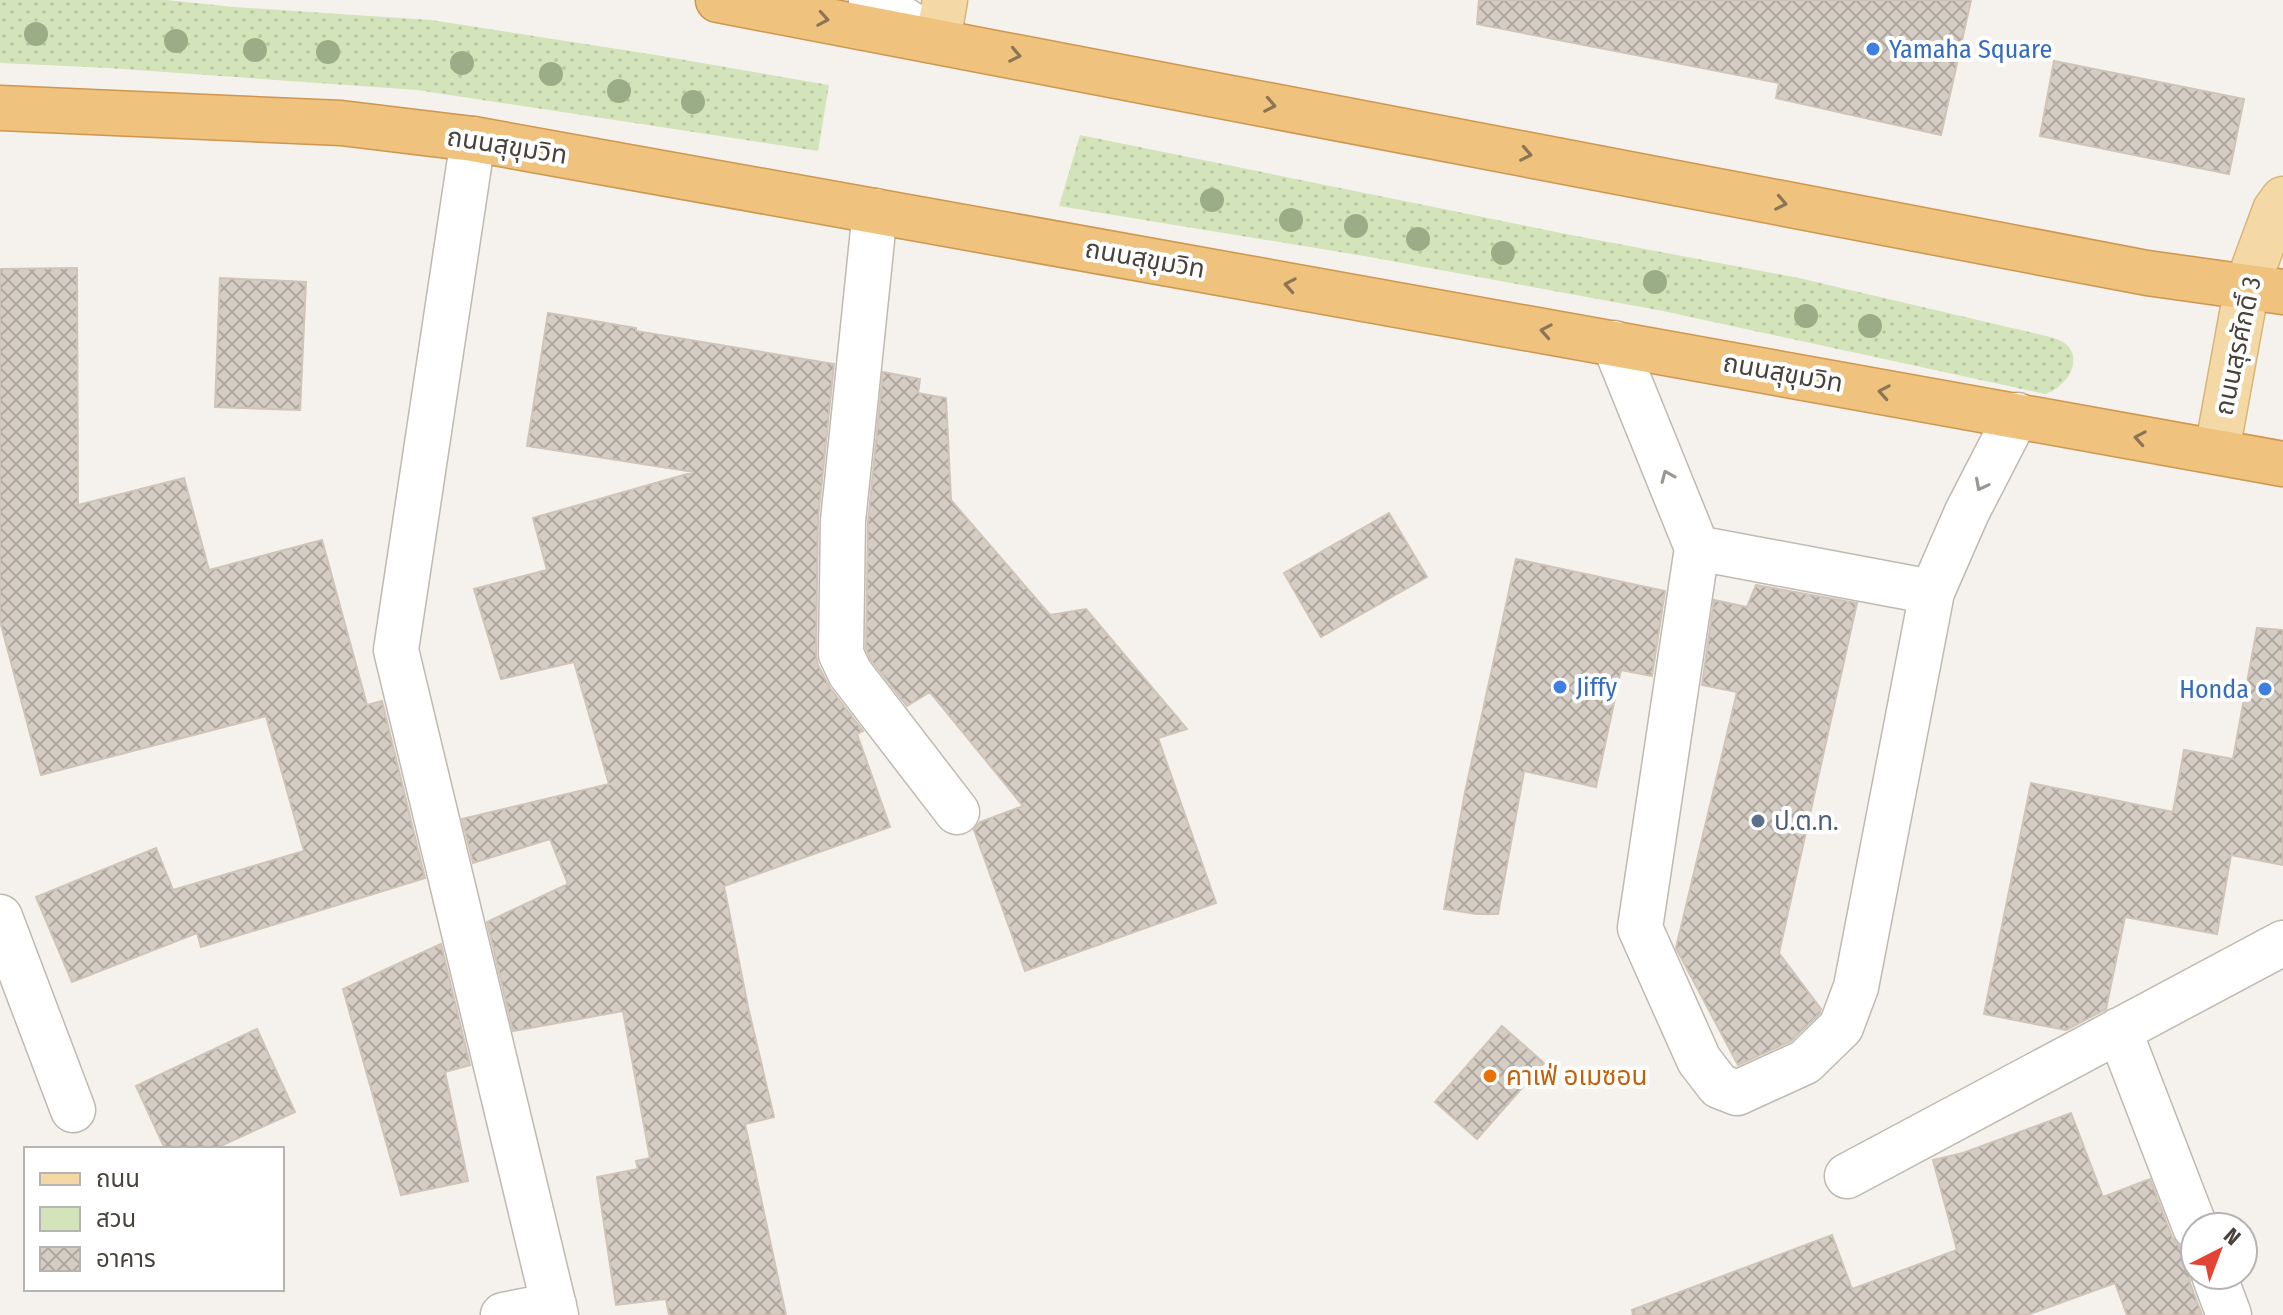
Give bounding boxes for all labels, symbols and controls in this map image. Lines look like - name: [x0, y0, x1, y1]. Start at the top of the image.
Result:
- one-way arrow: [816, 10, 829, 27]
- place label: Yamaha Square: [1889, 34, 2052, 65]
- marker: Yamaha Square: [1864, 40, 1882, 58]
- one-way arrow: [1008, 46, 1022, 63]
- one-way arrow: [1264, 95, 1277, 112]
- street label: ถนนสุขุมวิท: [445, 121, 569, 171]
- one-way arrow: [1519, 144, 1532, 161]
- one-way arrow: [1774, 193, 1788, 210]
- street label: ถนนสุขุมวิท: [1083, 233, 1207, 285]
- street label: ถนนสุรศักดิ์ 3: [2208, 274, 2268, 418]
- one-way arrow: [1283, 278, 1297, 295]
- one-way arrow: [1539, 323, 1553, 340]
- street label: ถนนสุขุมวิท: [1721, 347, 1845, 399]
- one-way arrow: [1878, 384, 1891, 401]
- one-way arrow: [2134, 430, 2147, 447]
- one-way arrow: [1660, 470, 1677, 484]
- one-way arrow: [1976, 476, 1991, 491]
- place label: Jiffy: [1576, 672, 1618, 703]
- place label: Honda: [2179, 674, 2249, 705]
- marker: Jiffy: [1551, 678, 1569, 696]
- marker: Honda: [2256, 680, 2274, 698]
- place label: ป.ต.ท.: [1774, 806, 1839, 837]
- marker: ป.ต.ท.: [1749, 812, 1767, 830]
- place label: คาเฟ่ อเมซอน: [1506, 1061, 1647, 1092]
- marker: คาเฟ่ อเมซอน: [1481, 1067, 1499, 1085]
- legend: [24, 1147, 284, 1291]
- text: ถนน: [96, 1165, 140, 1193]
- text: สวน: [96, 1205, 136, 1233]
- north arrow: [2179, 1211, 2259, 1291]
- text: N: [2218, 1222, 2246, 1251]
- text: อาคาร: [96, 1245, 156, 1273]

